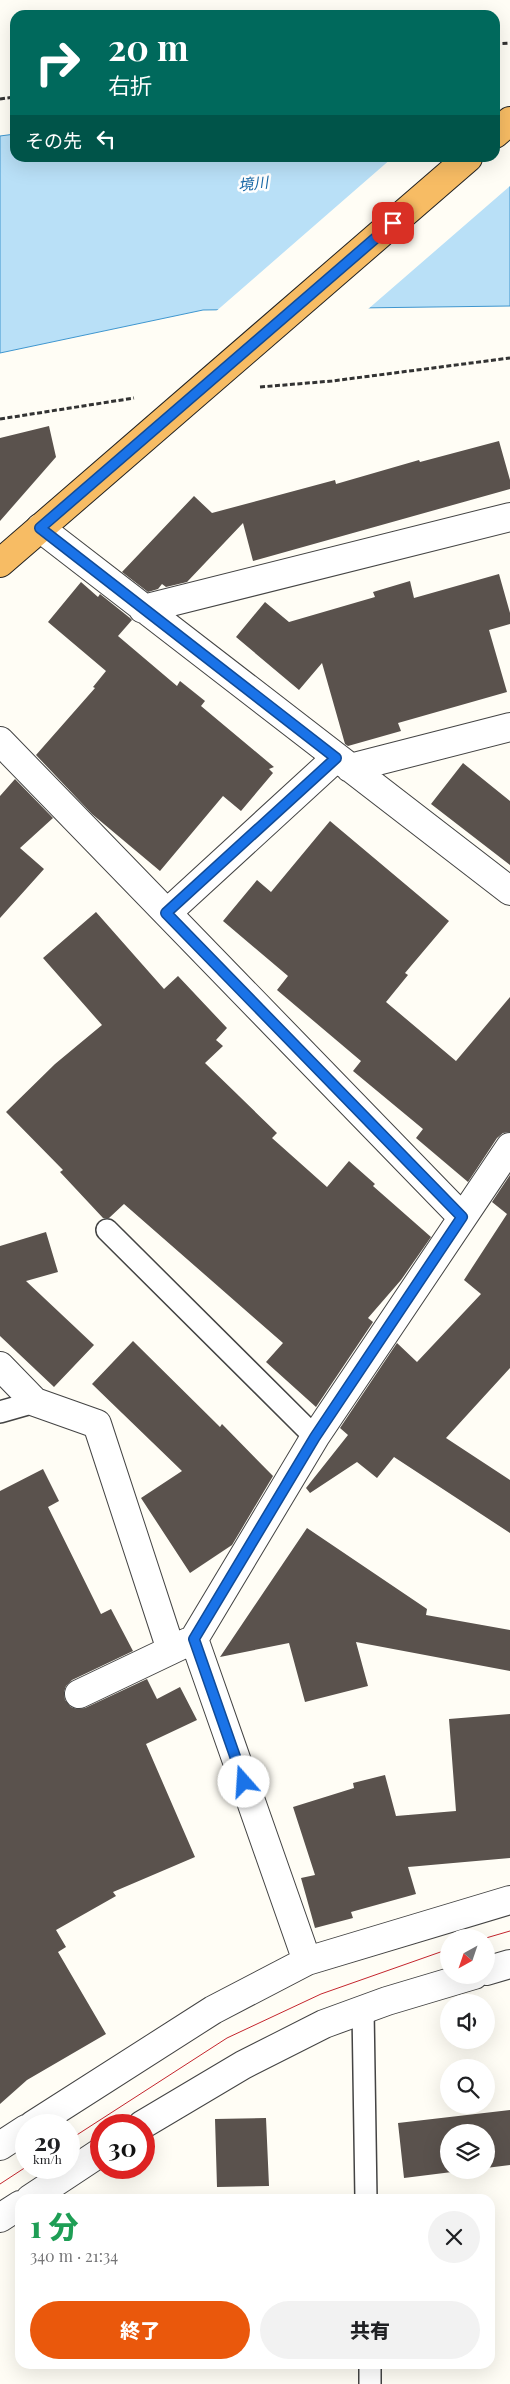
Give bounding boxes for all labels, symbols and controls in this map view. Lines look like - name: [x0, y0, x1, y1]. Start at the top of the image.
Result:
- text: 20 m: [108, 23, 189, 70]
- icon: right: [25, 30, 90, 95]
- text: 右折: [108, 70, 152, 100]
- icon: left: [92, 125, 120, 153]
- text: その先: [25, 127, 82, 153]
- water label: 境川: [237, 171, 271, 195]
- pin: [372, 202, 414, 244]
- icon: arrive: [379, 209, 407, 237]
- position arrow: [217, 1755, 269, 1807]
- north arrow: [440, 1929, 495, 1984]
- map controls: [440, 1929, 495, 2179]
- button: sound: [440, 1994, 495, 2049]
- button: search: [440, 2059, 495, 2114]
- speed limit sign: 30: [90, 2114, 155, 2179]
- text: 29: [34, 2124, 61, 2157]
- button: layers: [440, 2124, 495, 2179]
- text: km/h: [33, 2151, 62, 2167]
- text: 1 分: [30, 2206, 78, 2246]
- button: close: [428, 2211, 480, 2263]
- text: 340 m · 21:34: [30, 2245, 118, 2266]
- button: 終了: [30, 2301, 250, 2359]
- button: 共有: [260, 2301, 480, 2359]

